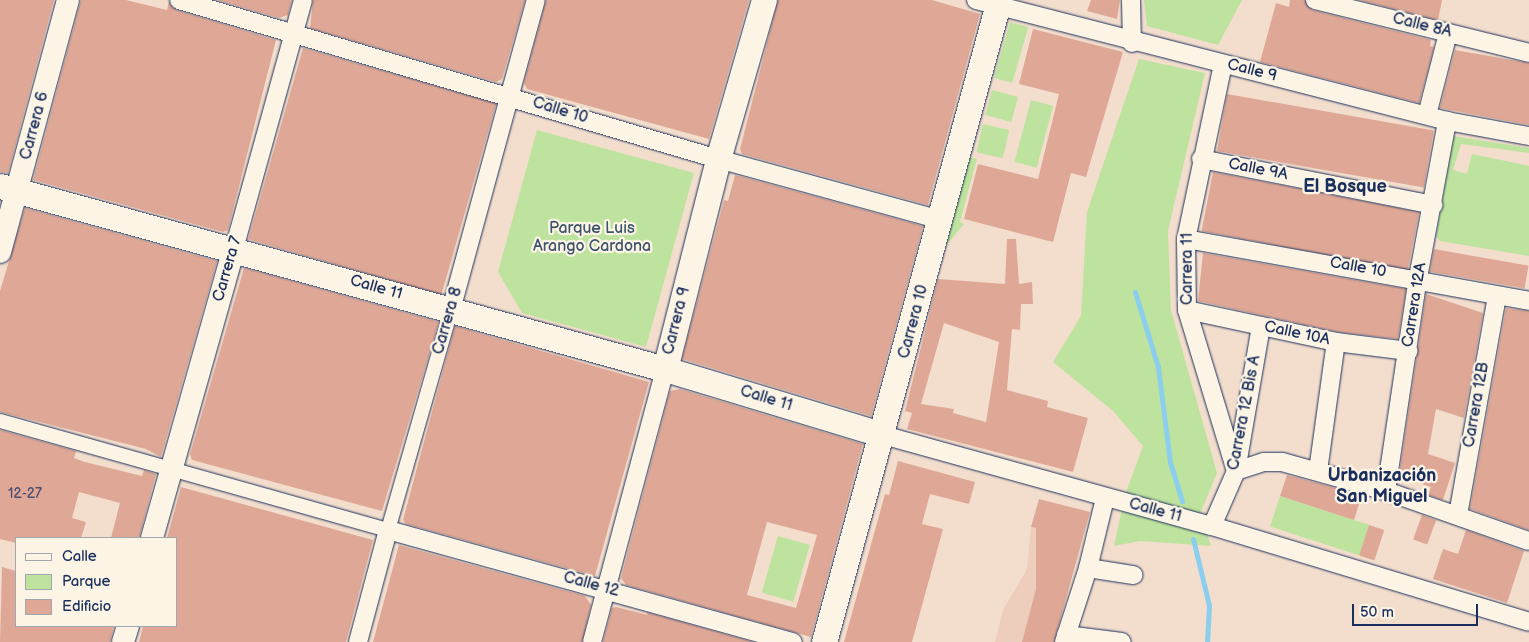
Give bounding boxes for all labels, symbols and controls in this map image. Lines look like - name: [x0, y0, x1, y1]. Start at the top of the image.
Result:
- street label: Calle 8A: [1390, 9, 1454, 43]
- street label: Calle 9: [1225, 56, 1279, 86]
- street label: Carrera 6: [17, 90, 53, 162]
- street label: Calle 10: [530, 94, 590, 128]
- street label: Calle 9A: [1227, 155, 1289, 185]
- district label: El Bosque: [1303, 176, 1387, 198]
- park label: Parque Luis Arango Cardona: [533, 219, 651, 257]
- street label: Carrera 11: [1178, 233, 1198, 305]
- street label: Carrera 7: [209, 234, 247, 304]
- street label: Calle 10: [1328, 254, 1388, 282]
- street label: Carrera 12A: [1399, 261, 1431, 349]
- street label: Calle 11: [348, 271, 404, 305]
- street label: Carrera 10: [895, 283, 933, 361]
- street label: Carrera 8: [429, 285, 467, 357]
- street label: Carrera 9: [659, 285, 695, 357]
- street label: Calle 10A: [1262, 318, 1332, 350]
- street label: Carrera 12 Bis A: [1224, 354, 1266, 472]
- street label: Carrera 12B: [1460, 361, 1494, 449]
- street label: Calle 11: [738, 382, 794, 416]
- district label: Urbanización San Miguel: [1328, 466, 1436, 508]
- house number: 12-27: [8, 486, 42, 502]
- street label: Calle 11: [1127, 495, 1183, 527]
- legend: [15, 537, 178, 627]
- text: Calle: [62, 547, 97, 566]
- street label: Calle 12: [561, 568, 621, 602]
- text: Parque: [62, 572, 110, 591]
- scale bar: [1354, 594, 1480, 626]
- text: Edificio: [62, 597, 111, 616]
- text: 50 m: [1360, 603, 1394, 622]

